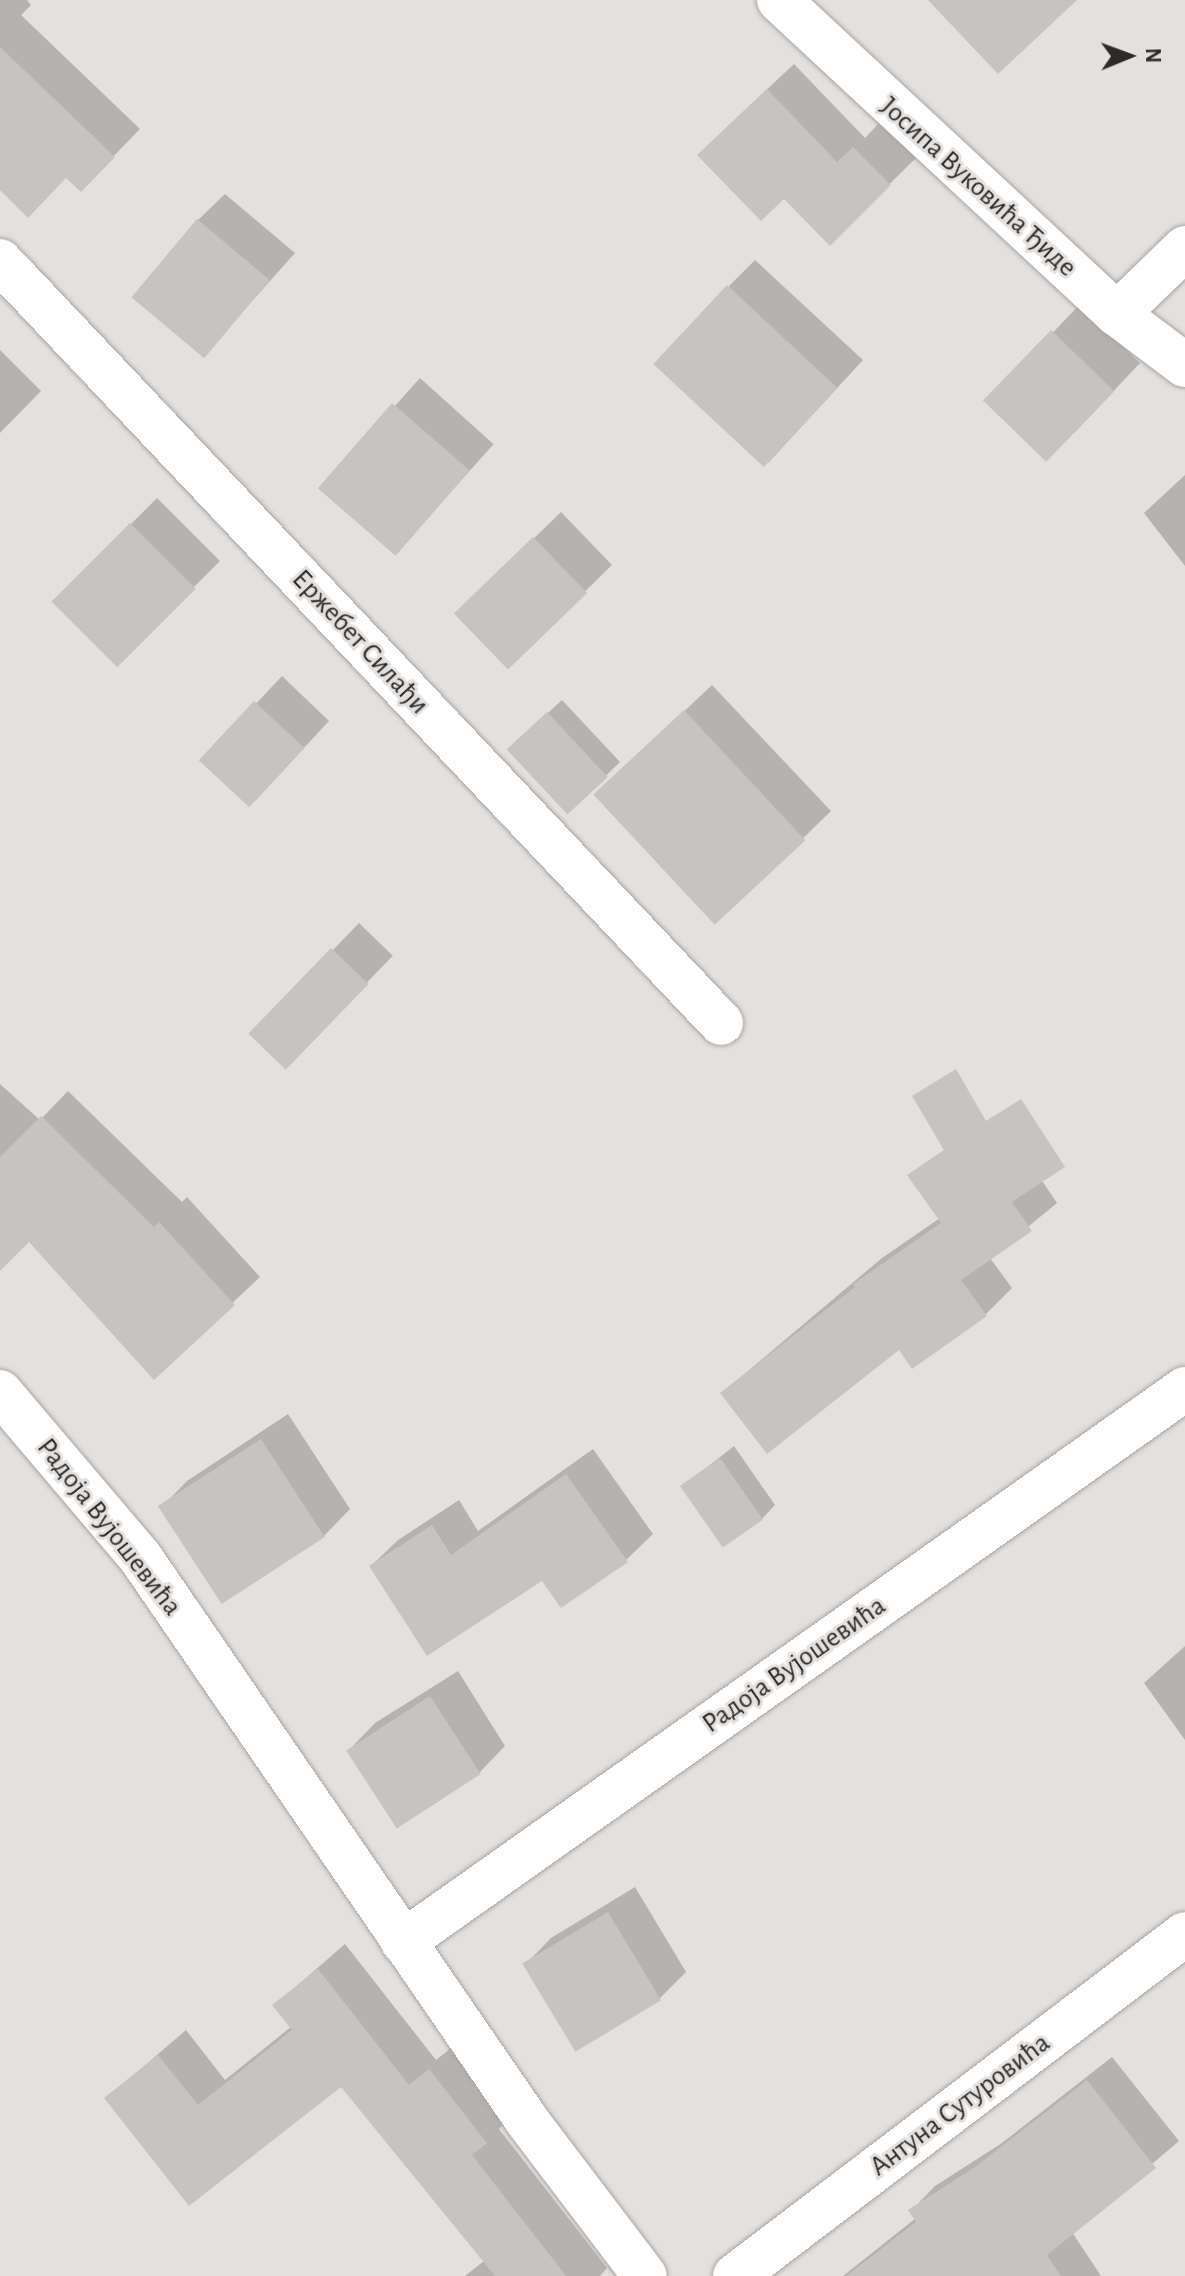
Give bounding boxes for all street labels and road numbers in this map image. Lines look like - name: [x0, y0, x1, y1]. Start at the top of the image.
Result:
- street label: Јосипа Вуковића Ђиде: [873, 90, 1083, 284]
- street label: Ержебет Силађи: [284, 563, 436, 721]
- street label: Радоја Вујошевића: [29, 1431, 189, 1623]
- street label: Радоја Вујошевића: [696, 1589, 892, 1741]
- street label: Антуна Сутуровића: [863, 2026, 1057, 2184]

